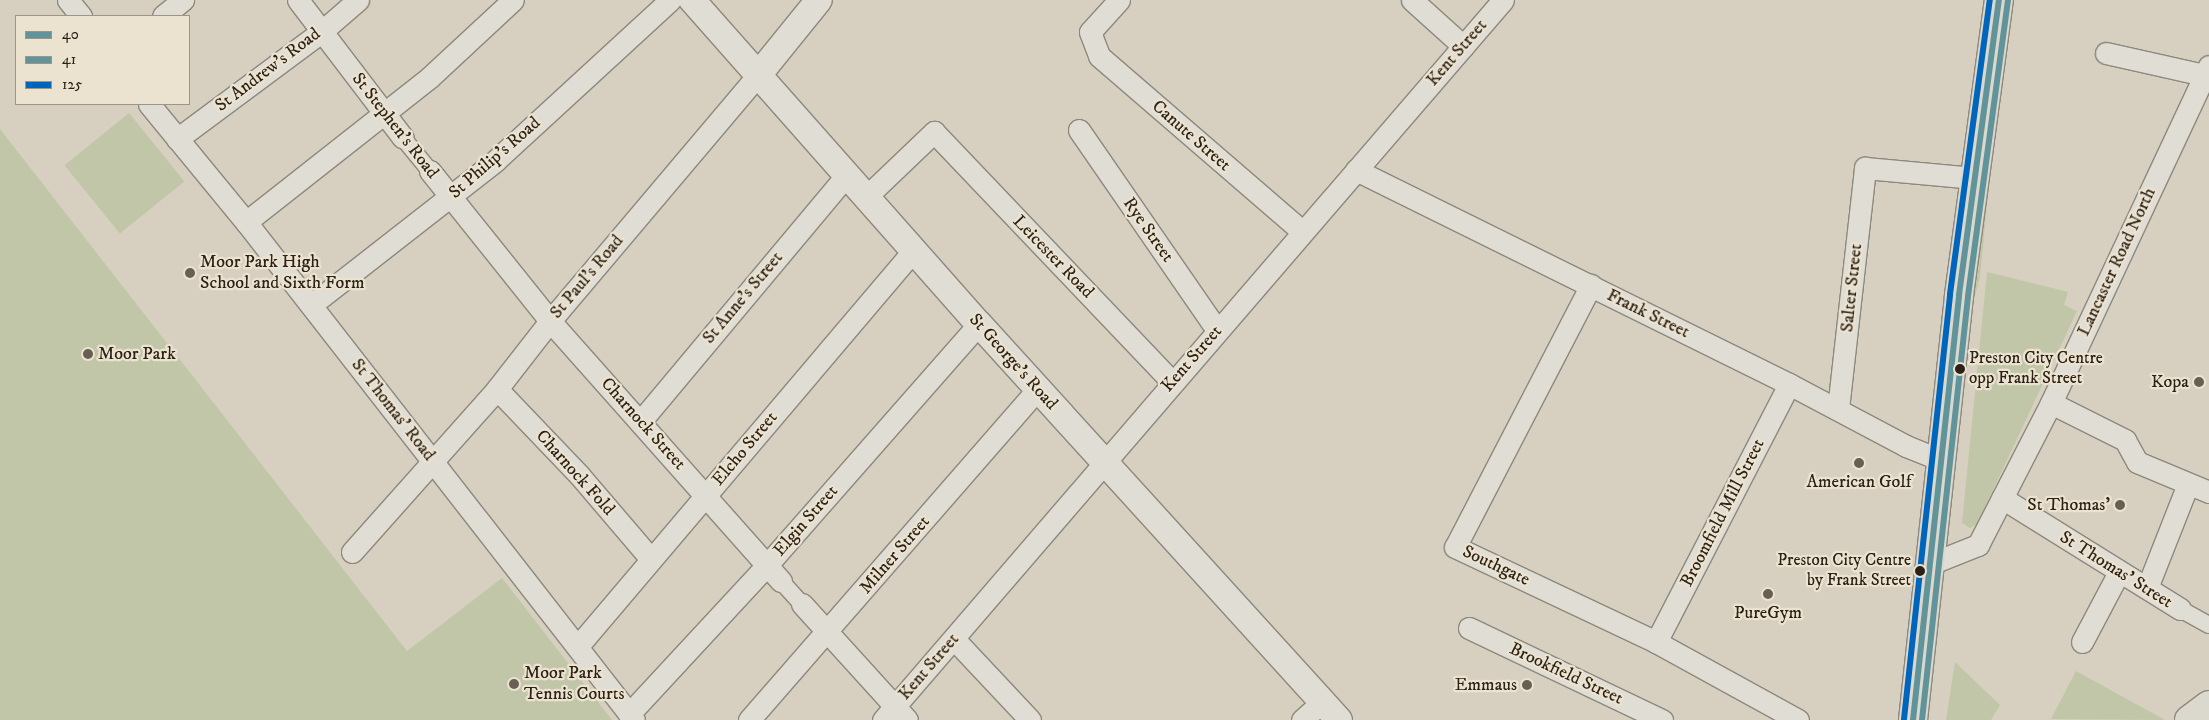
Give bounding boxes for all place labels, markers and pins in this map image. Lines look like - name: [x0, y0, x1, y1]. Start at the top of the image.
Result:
- place label: Moor Park High School and Sixth Form: [200, 252, 364, 294]
- marker: Moor Park High School and Sixth Form: [184, 267, 196, 279]
- place label: Moor Park: [98, 343, 176, 365]
- marker: Moor Park: [82, 348, 94, 360]
- place label: Preston City Centre opp Frank Street: [1969, 349, 2103, 389]
- marker: Preston City Centre opp Frank Street: [1955, 364, 1965, 374]
- place label: Kopa: [2151, 371, 2189, 393]
- marker: Kopa: [2193, 376, 2205, 388]
- marker: American Golf: [1853, 457, 1865, 469]
- place label: American Golf: [1807, 471, 1911, 493]
- place label: St Thomas': [2027, 494, 2110, 516]
- marker: St Thomas': [2114, 499, 2126, 511]
- place label: Preston City Centre by Frank Street: [1777, 551, 1911, 591]
- marker: Preston City Centre by Frank Street: [1915, 566, 1925, 576]
- marker: PureGym: [1762, 588, 1774, 600]
- place label: PureGym: [1734, 602, 1802, 624]
- place label: Moor Park Tennis Courts: [524, 663, 624, 706]
- place label: Emmaus: [1455, 674, 1517, 696]
- marker: Moor Park Tennis Courts: [508, 678, 520, 690]
- marker: Emmaus: [1521, 679, 1533, 691]

